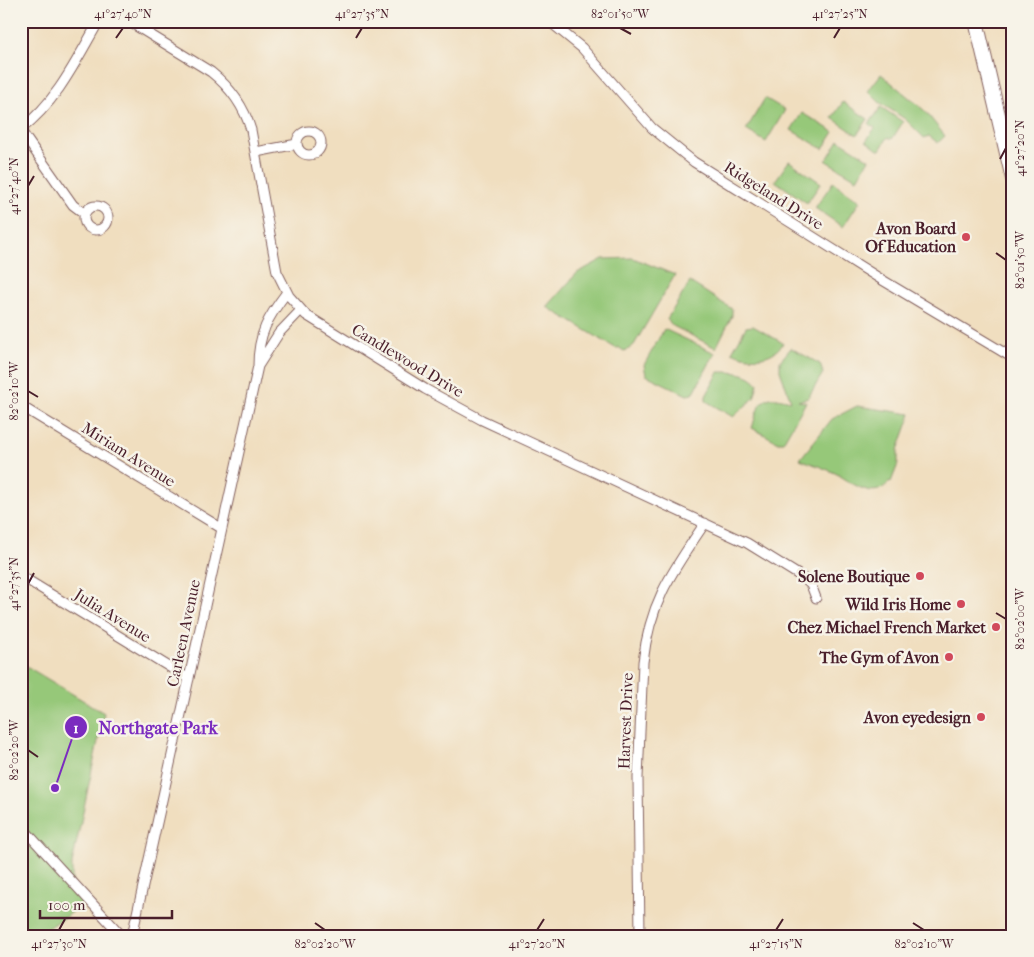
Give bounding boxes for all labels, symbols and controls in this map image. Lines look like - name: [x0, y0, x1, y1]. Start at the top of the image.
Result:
- text: 41°27'40"N: [94, 7, 152, 21]
- text: 41°27'35"N: [335, 7, 389, 21]
- text: 82°01'50"W: [591, 7, 650, 21]
- text: 41°27'25"N: [812, 7, 868, 21]
- text: 41°27'20"N: [1013, 120, 1027, 176]
- text: 41°27'40"N: [7, 157, 21, 215]
- street label: Ridgeland Drive: [721, 157, 827, 234]
- place label: Avon Board Of Education: [865, 219, 957, 256]
- text: 82°01'50"W: [1013, 230, 1027, 289]
- marker: Avon Board Of Education: [960, 231, 972, 243]
- street label: Candlewood Drive: [348, 320, 467, 401]
- text: 82°02'10"W: [7, 360, 21, 421]
- street label: Miriam Avenue: [78, 418, 179, 491]
- text: 41°27'35"N: [7, 557, 21, 611]
- place label: Solene Boutique: [798, 567, 910, 587]
- marker: Solene Boutique: [914, 570, 926, 582]
- street label: Carleen Avenue: [163, 578, 204, 689]
- street label: Julia Avenue: [69, 583, 154, 646]
- text: 82°02'00"W: [1013, 587, 1027, 650]
- place label: Wild Iris Home: [844, 595, 951, 614]
- marker: Wild Iris Home: [955, 598, 967, 610]
- place label: Chez Michael French Market: [787, 618, 986, 637]
- marker: Chez Michael French Market: [990, 621, 1002, 633]
- place label: The Gym of Avon: [819, 648, 940, 668]
- marker: The Gym of Avon: [943, 651, 955, 663]
- street label: Harvest Drive: [614, 672, 637, 770]
- place label: Avon eyedesign: [863, 708, 972, 728]
- callout: Northgate Park: [63, 711, 228, 744]
- marker: Avon eyedesign: [975, 711, 987, 723]
- text: 82°02'20"W: [7, 718, 21, 781]
- text: Northgate Park: [98, 718, 218, 739]
- text: 1: [73, 719, 79, 737]
- scale bar: [40, 887, 172, 919]
- text: 100 m: [48, 896, 86, 914]
- text: 41°27'30"N: [31, 937, 87, 951]
- text: 82°02'20"W: [294, 937, 357, 951]
- text: 41°27'20"N: [509, 937, 565, 951]
- text: 41°27'15"N: [749, 937, 803, 951]
- text: 82°02'10"W: [894, 937, 955, 951]

